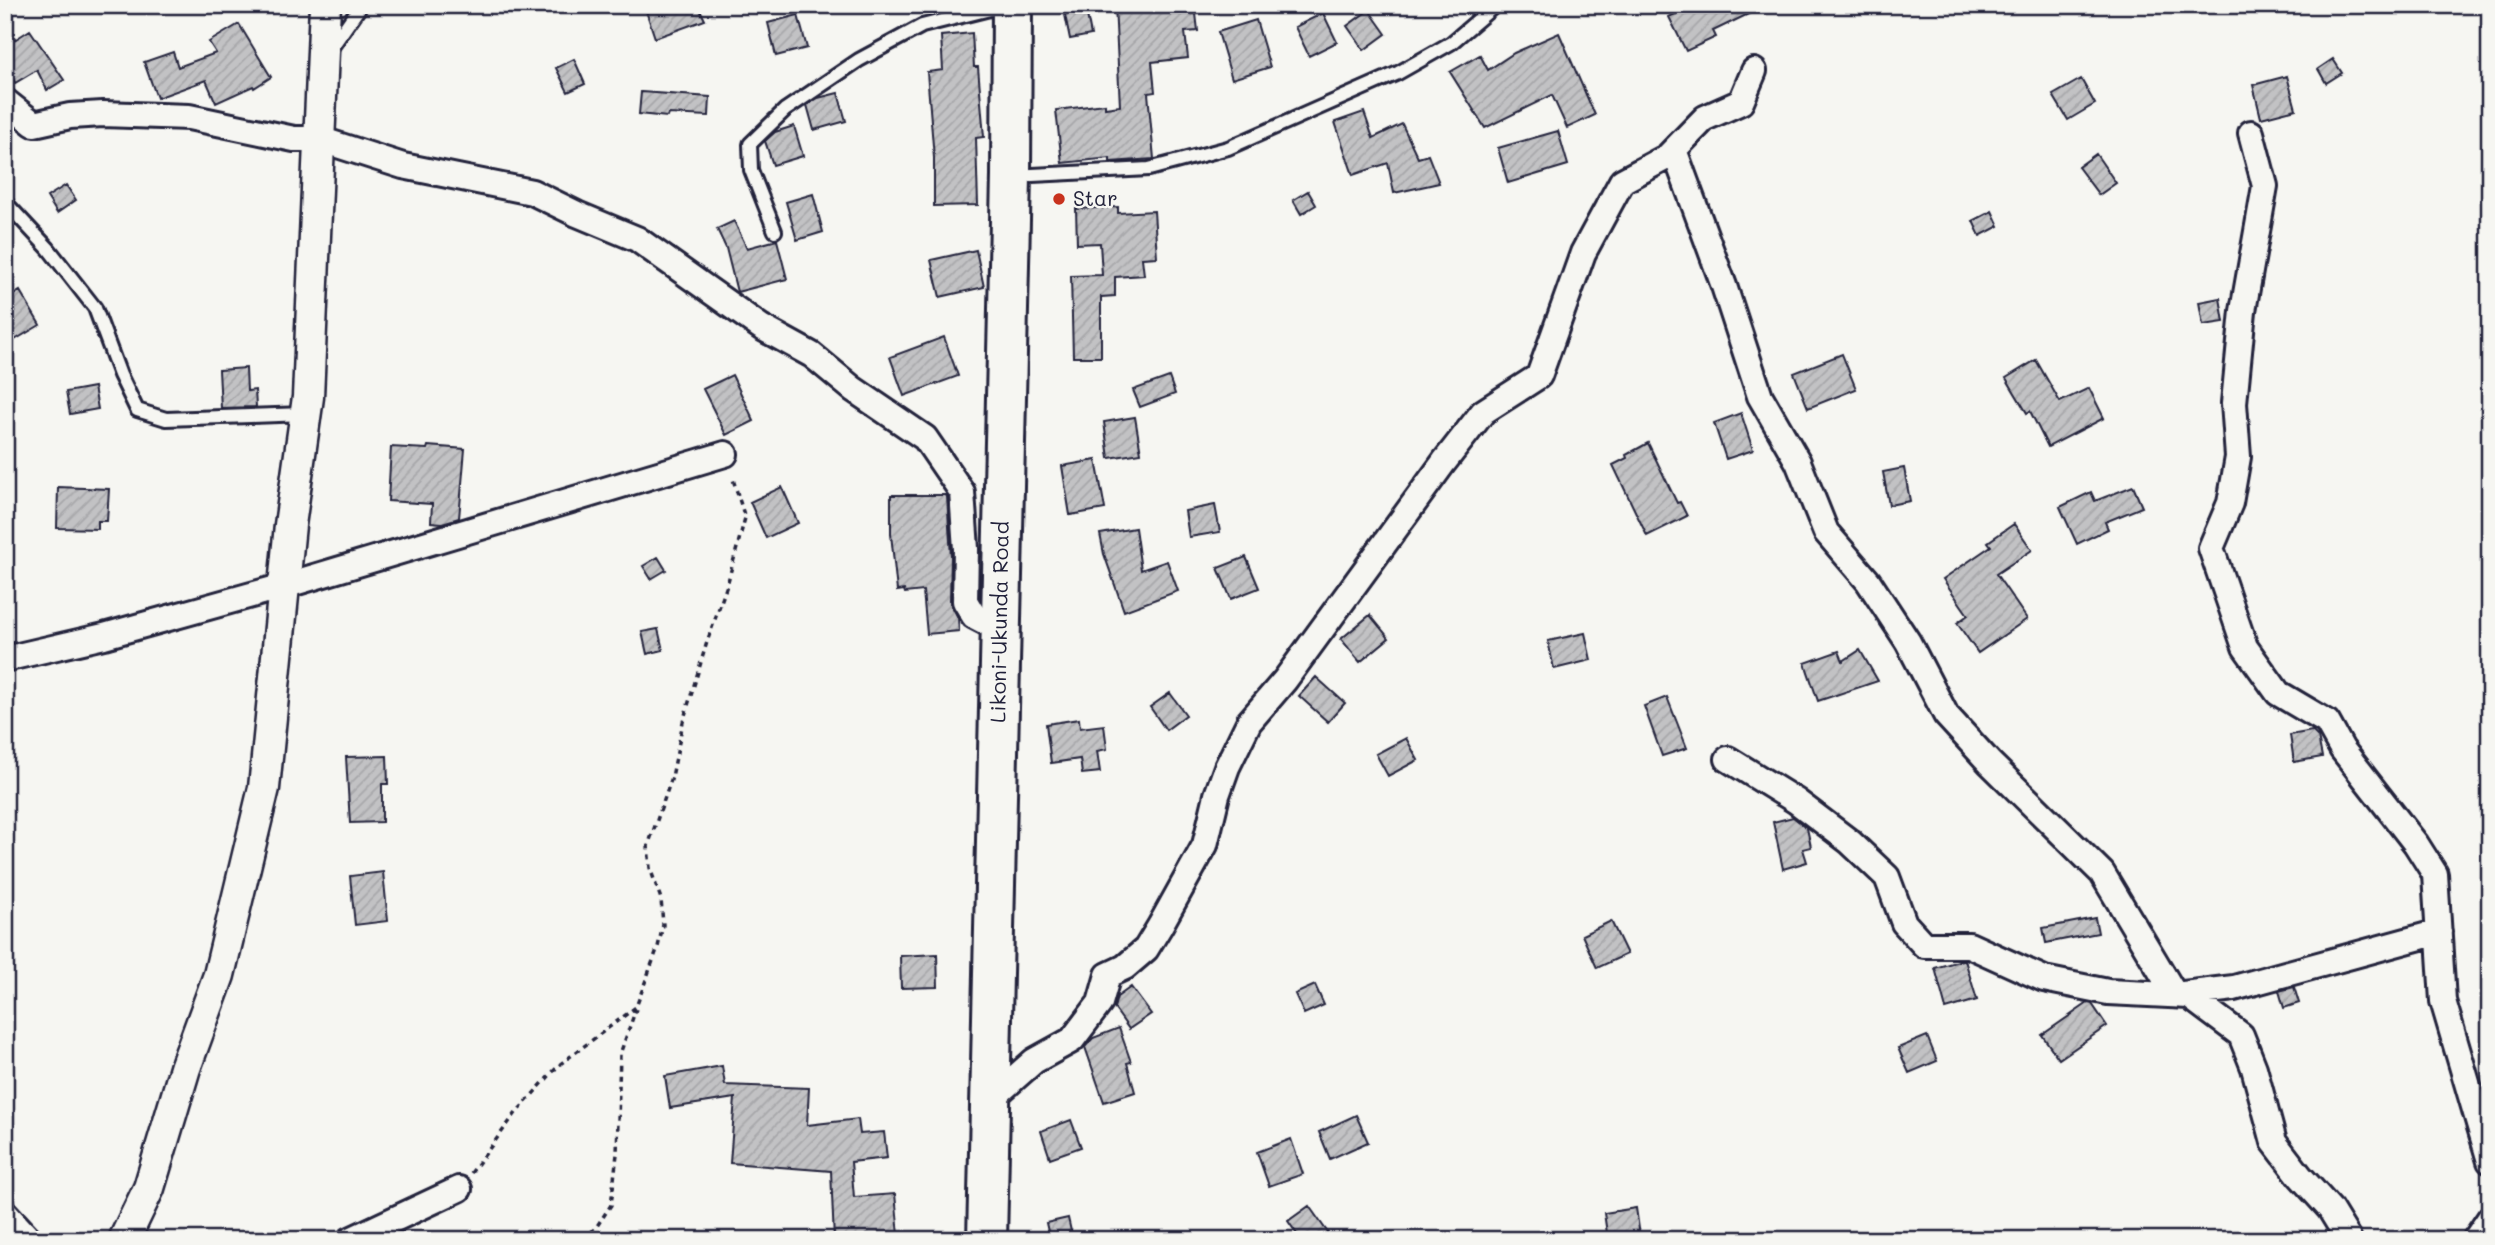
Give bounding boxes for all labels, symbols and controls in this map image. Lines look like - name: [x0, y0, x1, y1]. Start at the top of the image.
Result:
- place label: Star: [1073, 184, 1118, 211]
- marker: Star: [1051, 191, 1067, 207]
- street label: Likoni-Ukunda Road: [983, 521, 1014, 723]

